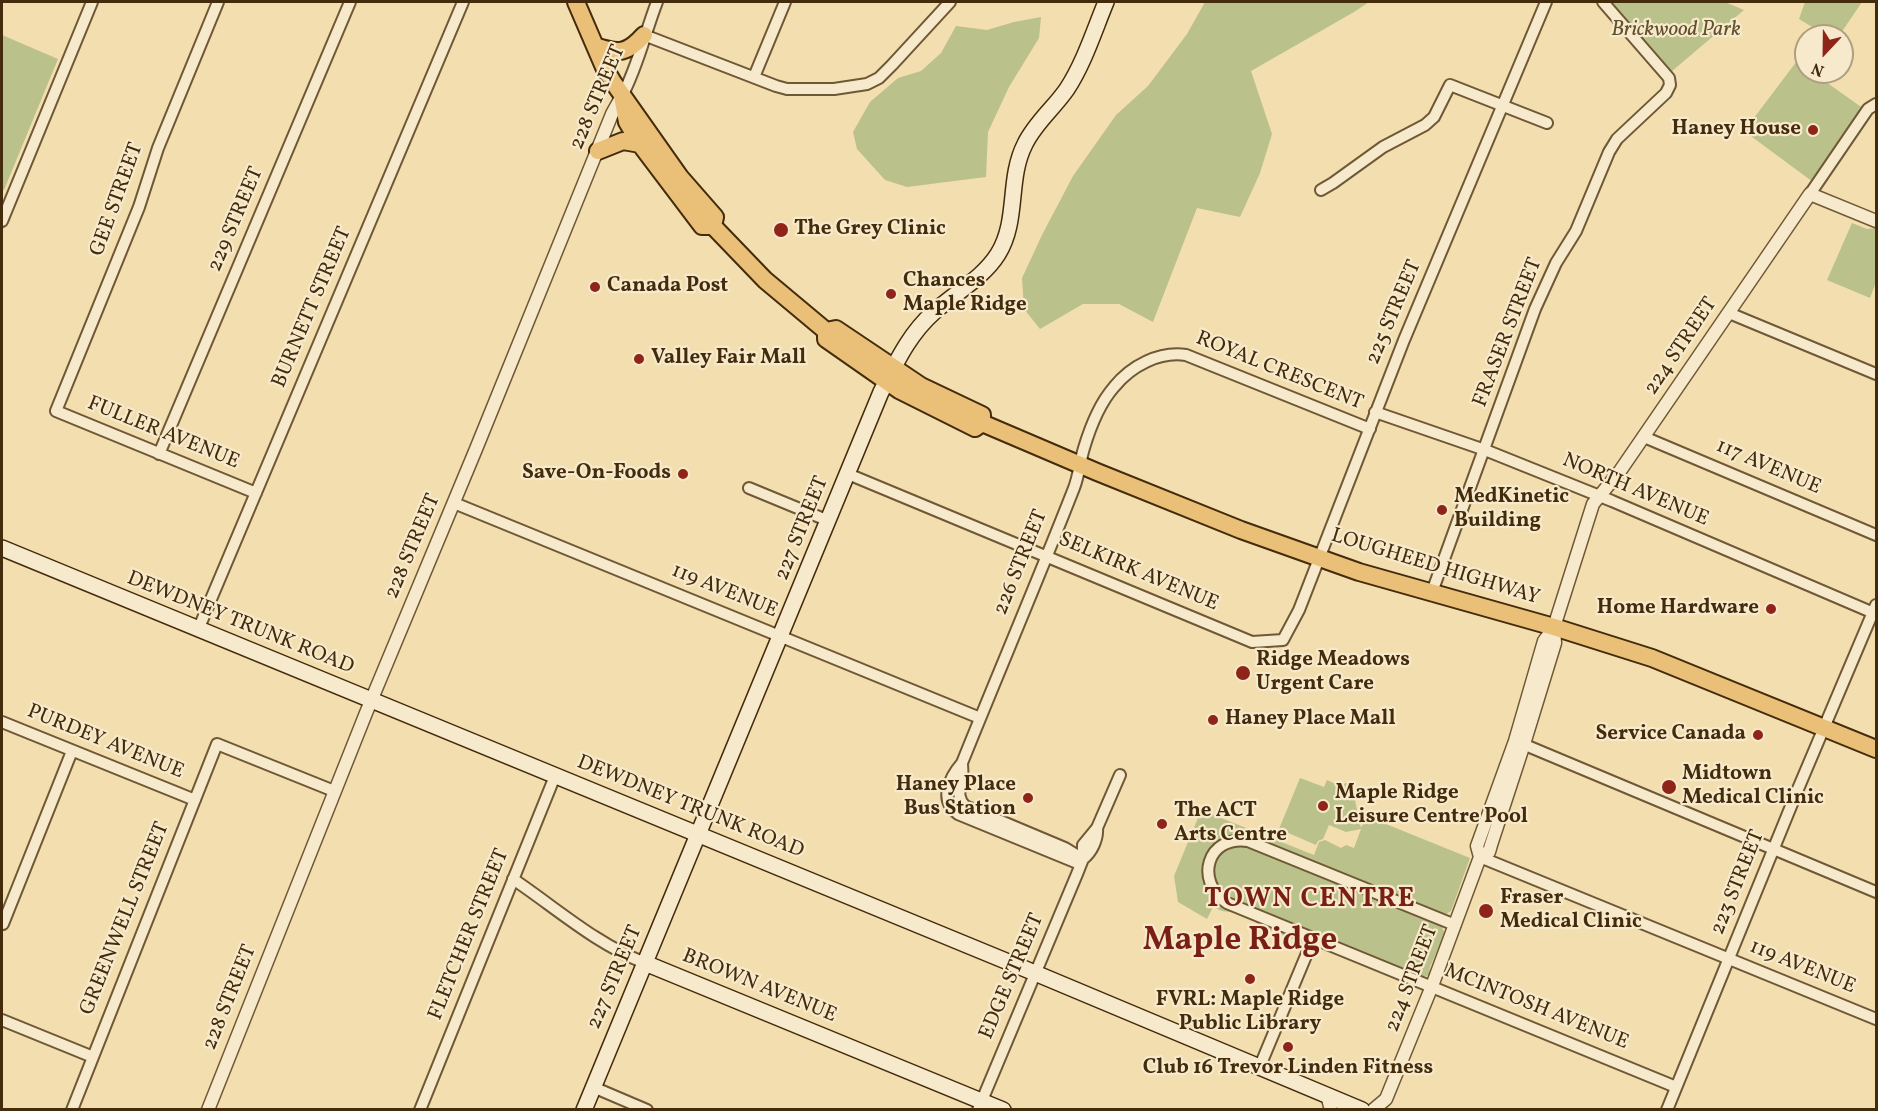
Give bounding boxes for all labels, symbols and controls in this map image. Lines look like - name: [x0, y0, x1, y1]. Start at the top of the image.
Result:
- park label: Brickwood Park: [1611, 18, 1741, 44]
- north arrow: [1794, 24, 1854, 84]
- street label: 228 STREET: [566, 42, 632, 154]
- text: N: [1808, 56, 1828, 81]
- place label: Haney House: [1672, 117, 1801, 143]
- marker: Haney House: [1806, 123, 1820, 137]
- street label: GEE STREET: [86, 140, 150, 260]
- street label: 229 STREET: [204, 164, 270, 276]
- place label: The Grey Clinic: [794, 217, 946, 243]
- marker: The Grey Clinic: [772, 221, 790, 239]
- street label: BURNETT STREET: [268, 224, 358, 392]
- street label: FRASER STREET: [1469, 255, 1549, 411]
- street label: 225 STREET: [1362, 257, 1428, 369]
- place label: Chances Maple Ridge: [903, 269, 1027, 319]
- place label: Canada Post: [607, 274, 728, 300]
- marker: Canada Post: [588, 280, 602, 294]
- marker: Chances Maple Ridge: [884, 287, 898, 301]
- street label: 224 STREET: [1640, 293, 1724, 401]
- street label: ROYAL CRESCENT: [1192, 327, 1366, 417]
- place label: Valley Fair Mall: [651, 346, 806, 372]
- marker: Valley Fair Mall: [632, 352, 646, 366]
- street label: FULLER AVENUE: [83, 392, 243, 476]
- street label: 117 AVENUE: [1712, 435, 1824, 501]
- street label: NORTH AVENUE: [1558, 449, 1712, 533]
- place label: Save-On-Foods: [522, 461, 671, 487]
- marker: Save-On-Foods: [676, 467, 690, 481]
- street label: 227 STREET: [771, 473, 835, 585]
- place label: MedKinetic Building: [1454, 485, 1569, 535]
- street label: 228 STREET: [381, 491, 447, 603]
- marker: MedKinetic Building: [1435, 503, 1449, 517]
- street label: 226 STREET: [989, 507, 1055, 619]
- street label: LOUGHEED HIGHWAY: [1328, 524, 1542, 612]
- street label: SELKIRK AVENUE: [1054, 528, 1222, 618]
- street label: 119 AVENUE: [667, 559, 781, 625]
- street label: DEWDNEY TRUNK ROAD: [123, 567, 357, 681]
- place label: Home Hardware: [1597, 596, 1759, 622]
- marker: Home Hardware: [1764, 602, 1778, 616]
- place label: Ridge Meadows Urgent Care: [1256, 648, 1410, 698]
- marker: Ridge Meadows Urgent Care: [1234, 664, 1252, 682]
- street label: PURDEY AVENUE: [23, 700, 187, 786]
- place label: Haney Place Mall: [1225, 707, 1396, 733]
- marker: Haney Place Mall: [1206, 713, 1220, 727]
- place label: Service Canada: [1596, 722, 1746, 748]
- marker: Service Canada: [1751, 728, 1765, 742]
- street label: DEWDNEY TRUNK ROAD: [573, 751, 807, 865]
- place label: Midtown Medical Clinic: [1682, 762, 1824, 812]
- place label: Haney Place Bus Station: [896, 773, 1016, 823]
- marker: Midtown Medical Clinic: [1660, 778, 1678, 796]
- place label: Maple Ridge Leisure Centre Pool: [1335, 781, 1528, 831]
- marker: Haney Place Bus Station: [1021, 791, 1035, 805]
- place label: The ACT Arts Centre: [1174, 799, 1287, 849]
- marker: Maple Ridge Leisure Centre Pool: [1316, 799, 1330, 813]
- marker: The ACT Arts Centre: [1155, 817, 1169, 831]
- street label: GREENWELL STREET: [76, 819, 176, 1019]
- street label: 223 STREET: [1707, 827, 1771, 939]
- street label: FLETCHER STREET: [424, 846, 516, 1024]
- district label: TOWN CENTRE: [1204, 885, 1416, 917]
- place label: Fraser Medical Clinic: [1500, 886, 1642, 936]
- marker: Fraser Medical Clinic: [1477, 902, 1495, 920]
- street label: EDGE STREET: [975, 910, 1051, 1044]
- street label: 227 STREET: [583, 922, 649, 1034]
- street label: 224 STREET: [1381, 922, 1445, 1036]
- district label: Maple Ridge: [1143, 923, 1337, 963]
- street label: 119 AVENUE: [1745, 935, 1859, 1001]
- street label: 228 STREET: [198, 942, 264, 1054]
- street label: BROWN AVENUE: [678, 945, 840, 1029]
- street label: MCINTOSH AVENUE: [1440, 960, 1632, 1056]
- marker: FVRL: Maple Ridge Public Library: [1243, 972, 1257, 986]
- place label: FVRL: Maple Ridge Public Library: [1156, 988, 1344, 1038]
- marker: Club 16 Trevor Linden Fitness: [1281, 1040, 1295, 1054]
- place label: Club 16 Trevor Linden Fitness: [1143, 1056, 1433, 1082]

